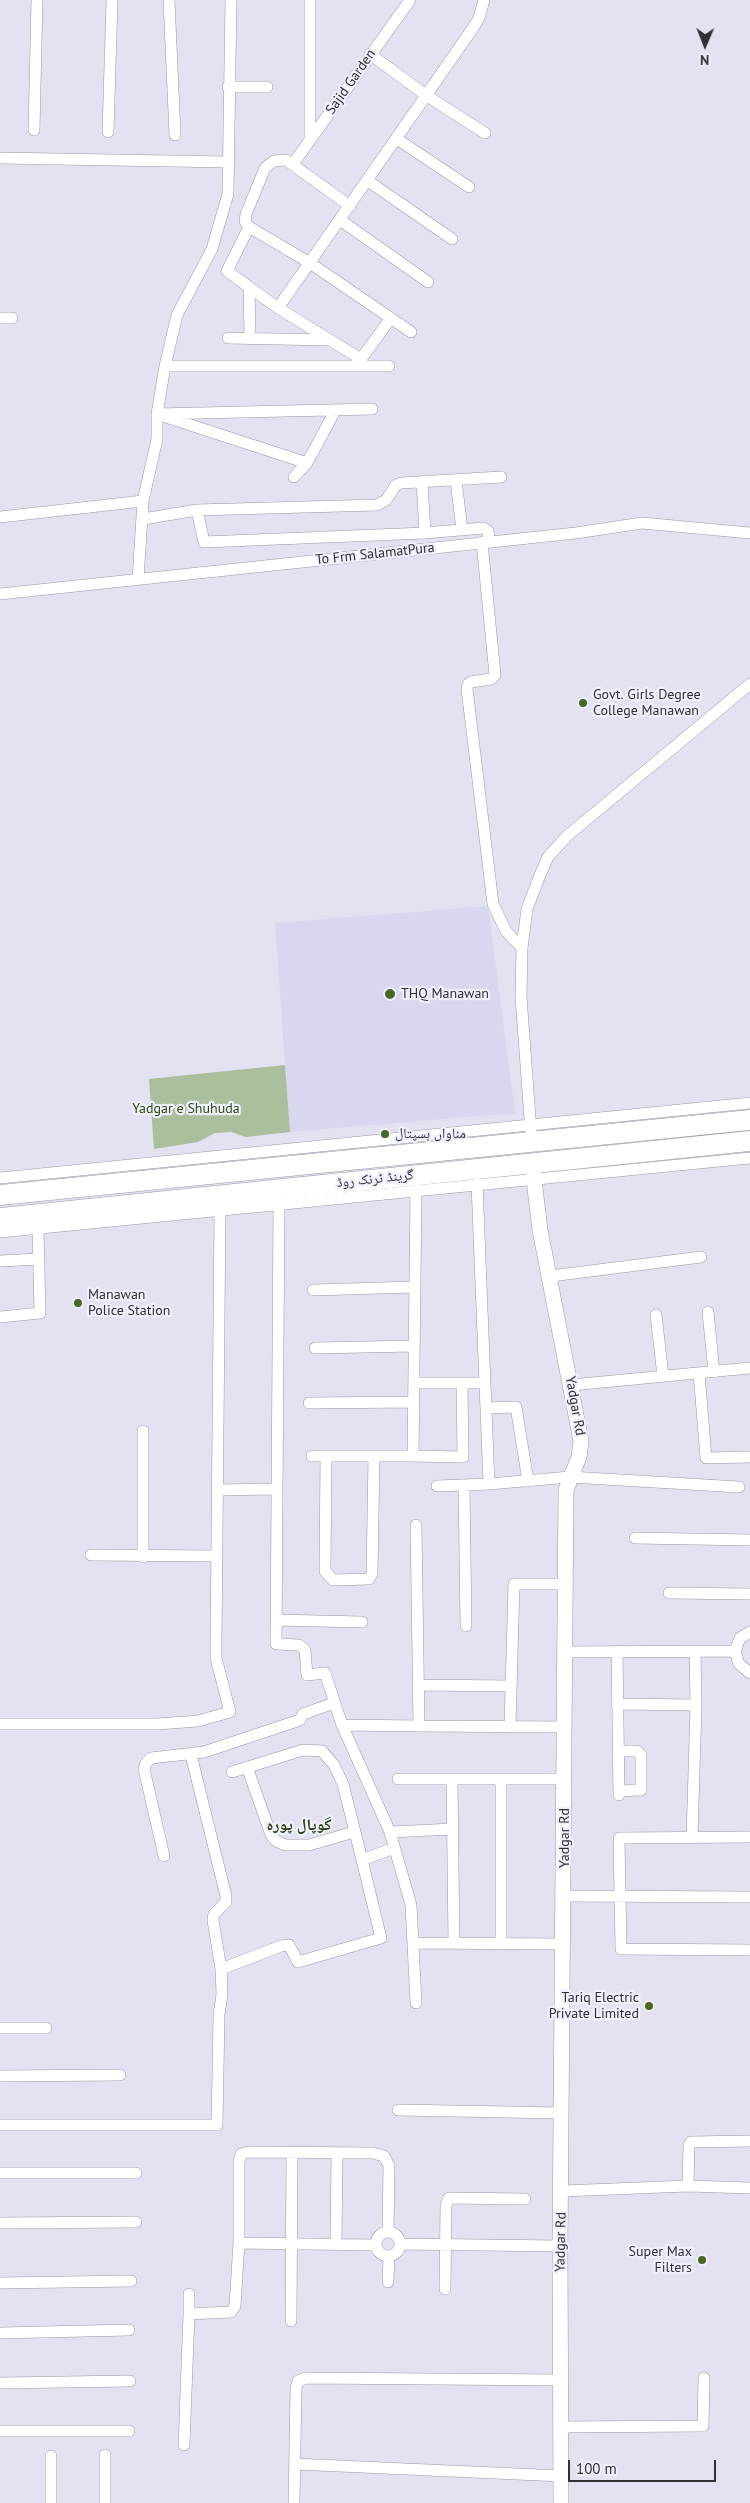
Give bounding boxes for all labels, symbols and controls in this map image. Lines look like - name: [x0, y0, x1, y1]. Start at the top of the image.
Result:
- north arrow: [680, 20, 730, 70]
- street label: Sajid Garden: [322, 46, 380, 118]
- text: N: [700, 51, 710, 69]
- street label: To Frm SalamatPura: [315, 539, 435, 569]
- place label: Govt. Girls Degree College Manawan: [593, 687, 701, 720]
- marker: Govt. Girls Degree College Manawan: [577, 697, 589, 709]
- place label: THQ Manawan: [401, 986, 489, 1002]
- marker: THQ Manawan: [383, 987, 397, 1001]
- park label: Yadgar e Shuhuda: [132, 1101, 240, 1117]
- place label: مناواں ہسپتال: [395, 1126, 466, 1142]
- marker: مناواں ہسپتال: [379, 1128, 391, 1140]
- street label: گرینڈ ٹرنک روڈ: [336, 1167, 414, 1191]
- place label: Manawan Police Station: [88, 1287, 170, 1320]
- marker: Manawan Police Station: [72, 1297, 84, 1309]
- street label: Yadgar Rd: [562, 1375, 588, 1437]
- street label: Yadgar Rd: [557, 1808, 573, 1868]
- district label: گوپال پورہ: [267, 1815, 331, 1835]
- place label: Tariq Electric Private Limited: [549, 1990, 639, 2022]
- marker: Tariq Electric Private Limited: [643, 2000, 655, 2012]
- street label: Yadgar Rd: [552, 2212, 570, 2272]
- place label: Super Max Filters: [629, 2244, 692, 2276]
- marker: Super Max Filters: [696, 2254, 708, 2266]
- scale bar: [570, 2450, 718, 2482]
- text: 100 m: [576, 2459, 617, 2478]

